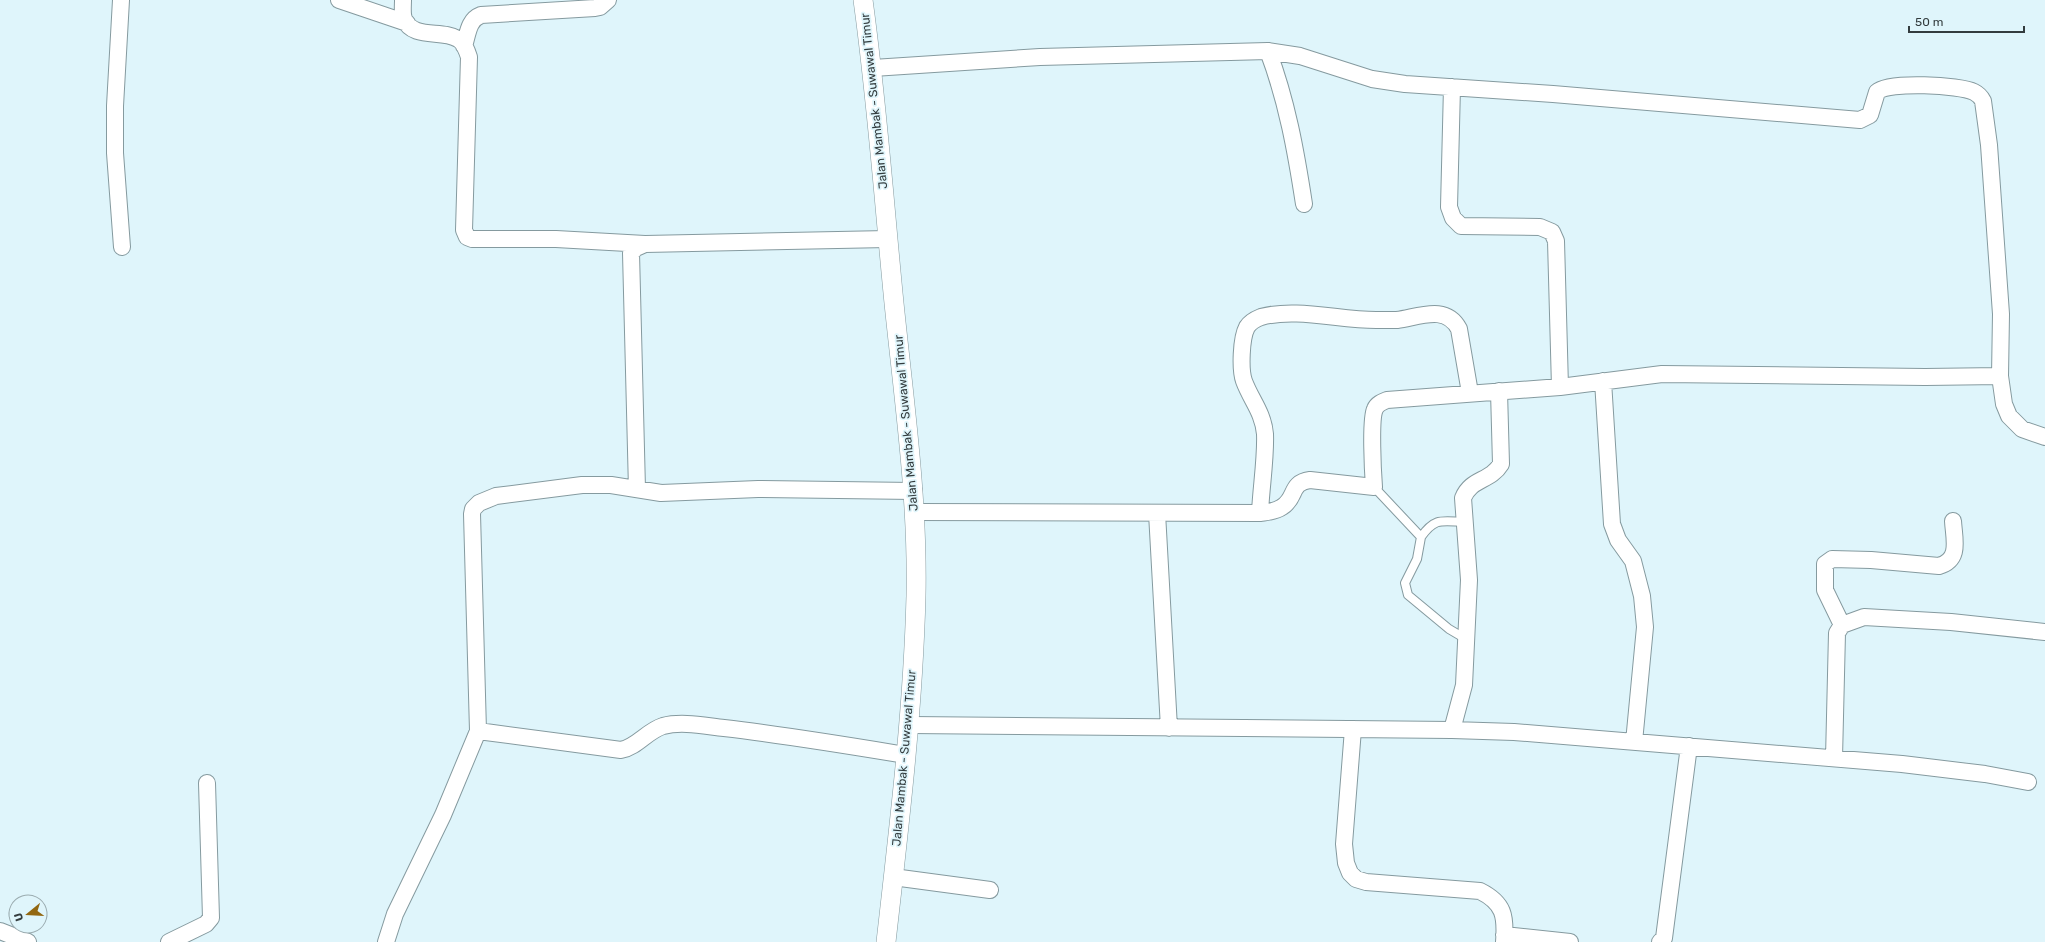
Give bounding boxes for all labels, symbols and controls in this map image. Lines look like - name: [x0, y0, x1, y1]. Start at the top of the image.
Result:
- scale bar: [1909, 8, 2024, 34]
- street label: Jalan Mambak - Suwawal Timur: [858, 12, 890, 190]
- text: 50 m: [1915, 15, 1943, 29]
- street label: Jalan Mambak - Suwawal Timur: [891, 334, 921, 512]
- street label: Jalan Mambak - Suwawal Timur: [889, 669, 919, 847]
- north arrow: [8, 894, 48, 934]
- text: U: [12, 911, 26, 923]

